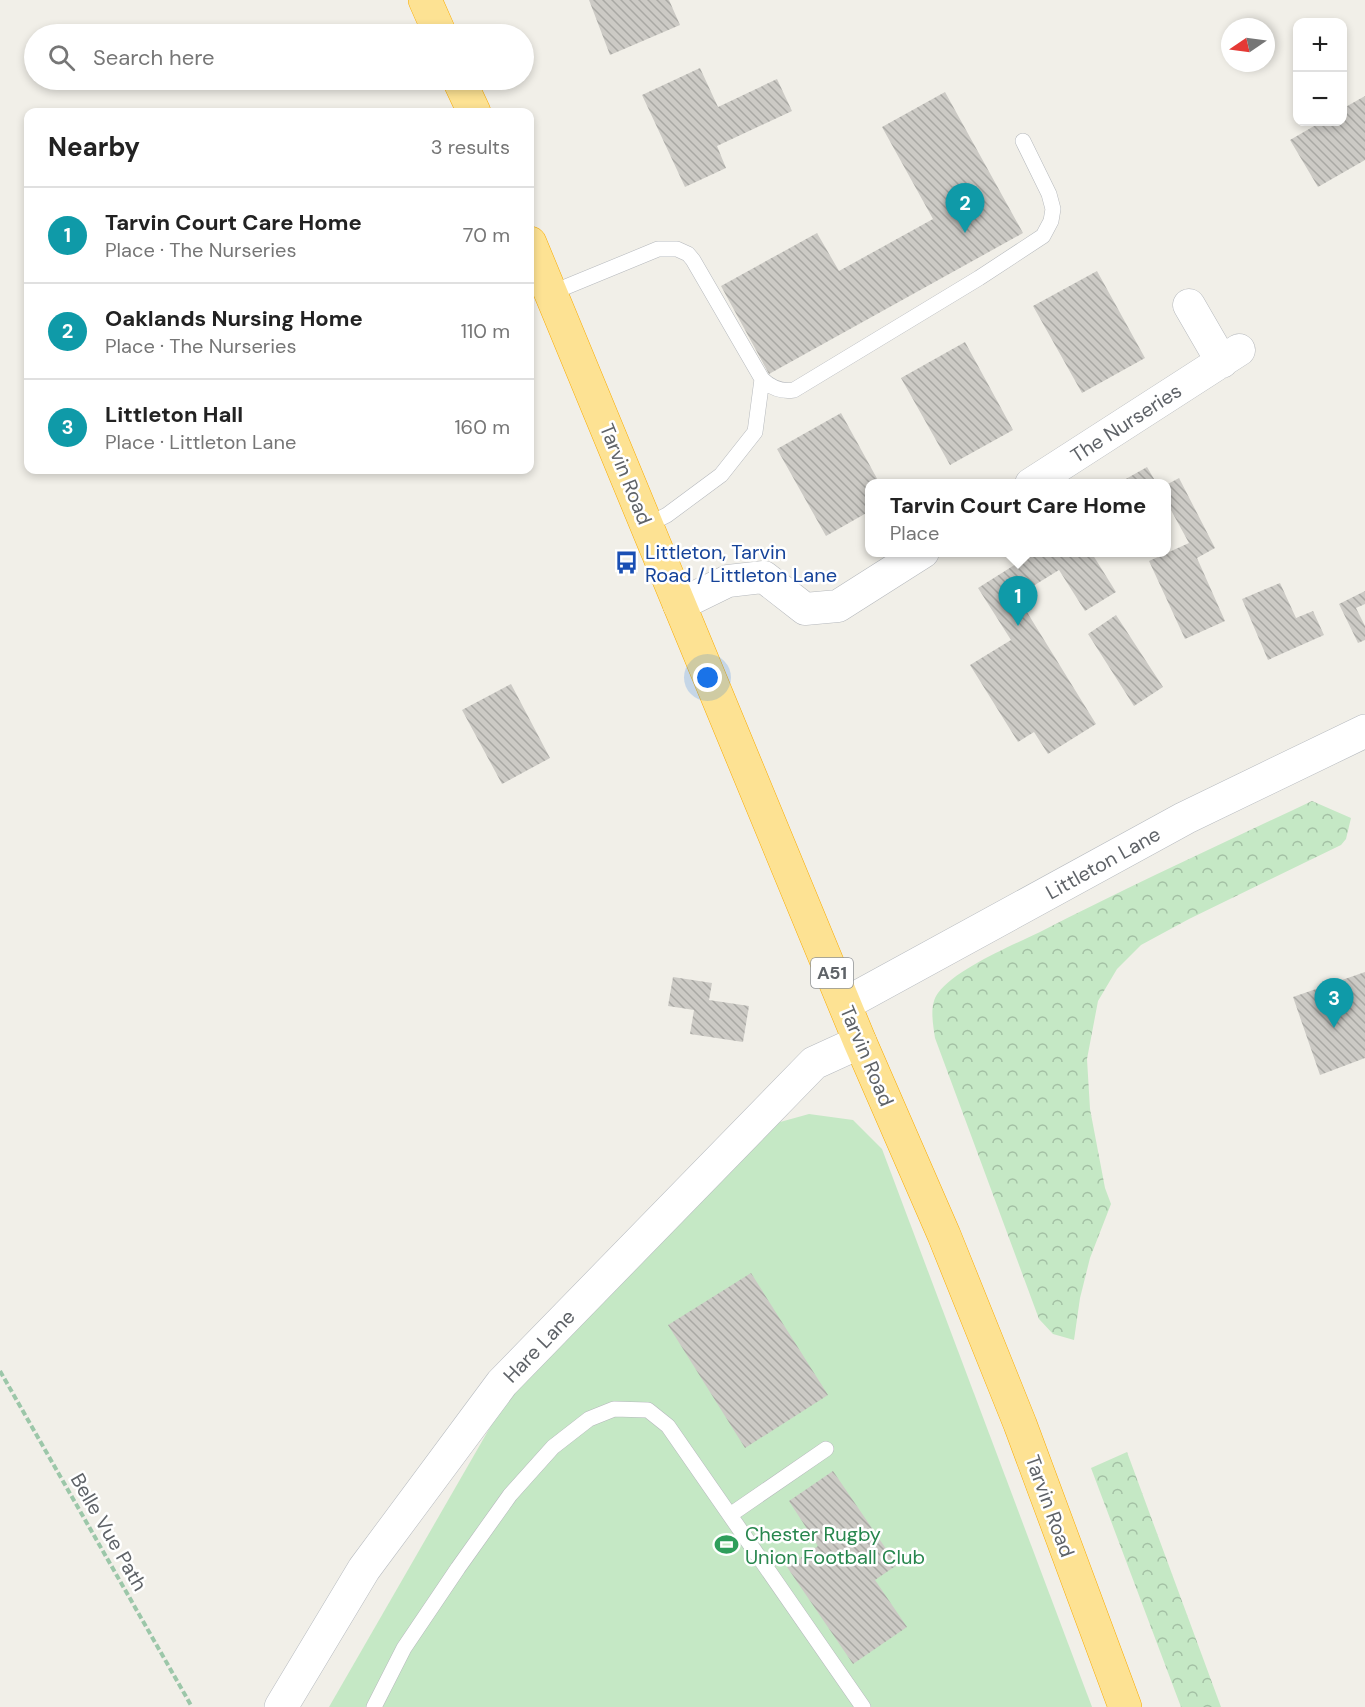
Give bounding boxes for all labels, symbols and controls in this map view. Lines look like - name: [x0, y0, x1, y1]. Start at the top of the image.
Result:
- north arrow: [1221, 18, 1275, 72]
- map controls: [1293, 18, 1347, 126]
- button: +: [1293, 18, 1347, 72]
- search box: [24, 24, 534, 90]
- icon: search: [45, 41, 78, 74]
- text: Search here: [93, 43, 214, 72]
- button: −: [1293, 72, 1347, 126]
- text: Nearby: [48, 130, 140, 164]
- text: 3 results: [431, 134, 510, 160]
- pin: 2: [946, 184, 984, 233]
- text: Tarvin Court Care Home: [105, 208, 362, 237]
- text: 1: [64, 222, 71, 248]
- text: 70 m: [463, 222, 510, 248]
- text: Place · The Nurseries: [105, 237, 296, 263]
- text: Oaklands Nursing Home: [105, 304, 363, 333]
- text: 2: [62, 318, 73, 344]
- text: 110 m: [461, 318, 510, 344]
- text: Place · The Nurseries: [105, 333, 296, 359]
- street label: The Nurseries: [1066, 377, 1186, 469]
- text: Littleton Hall: [105, 400, 243, 429]
- text: 3: [61, 414, 74, 440]
- text: 160 m: [454, 414, 510, 440]
- street label: Tarvin Road: [594, 420, 658, 528]
- text: Place · Littleton Lane: [105, 429, 296, 455]
- popup: [865, 479, 1171, 557]
- text: Tarvin Court Care Home: [890, 491, 1146, 520]
- text: Place: [890, 520, 939, 546]
- place label: Littleton, Tarvin Road / Littleton Lane: [645, 539, 837, 588]
- bus stop icon: Littleton, Tarvin Road / Littleton Lane: [614, 550, 640, 576]
- pin: 1: [998, 576, 1038, 626]
- your location: [693, 663, 722, 692]
- street label: Littleton Lane: [1041, 821, 1165, 905]
- road number: A51: [811, 958, 853, 988]
- pin: 3: [1314, 978, 1354, 1028]
- street label: Tarvin Road: [834, 1002, 900, 1110]
- street label: Hare Lane: [498, 1304, 580, 1388]
- street label: Tarvin Road: [1020, 1451, 1080, 1561]
- street label: Belle Vue Path: [65, 1469, 153, 1595]
- place label: Chester Rugby Union Football Club: [745, 1521, 925, 1570]
- sports icon: Chester Rugby Union Football Club: [714, 1532, 740, 1558]

